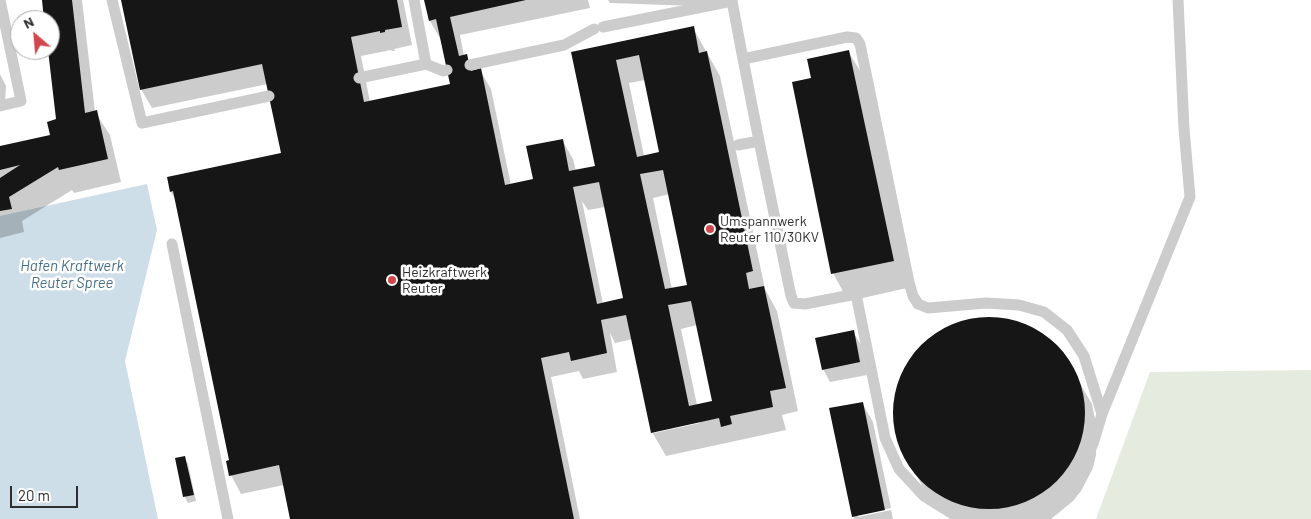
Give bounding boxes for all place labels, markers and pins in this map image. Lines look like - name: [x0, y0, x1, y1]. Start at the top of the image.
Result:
- place label: Umspannwerk Reuter 110/30KV: [720, 213, 819, 246]
- marker: Umspannwerk Reuter 110/30KV: [704, 223, 716, 235]
- place label: Heizkraftwerk Reuter: [402, 264, 487, 296]
- marker: Heizkraftwerk Reuter: [386, 274, 398, 286]

